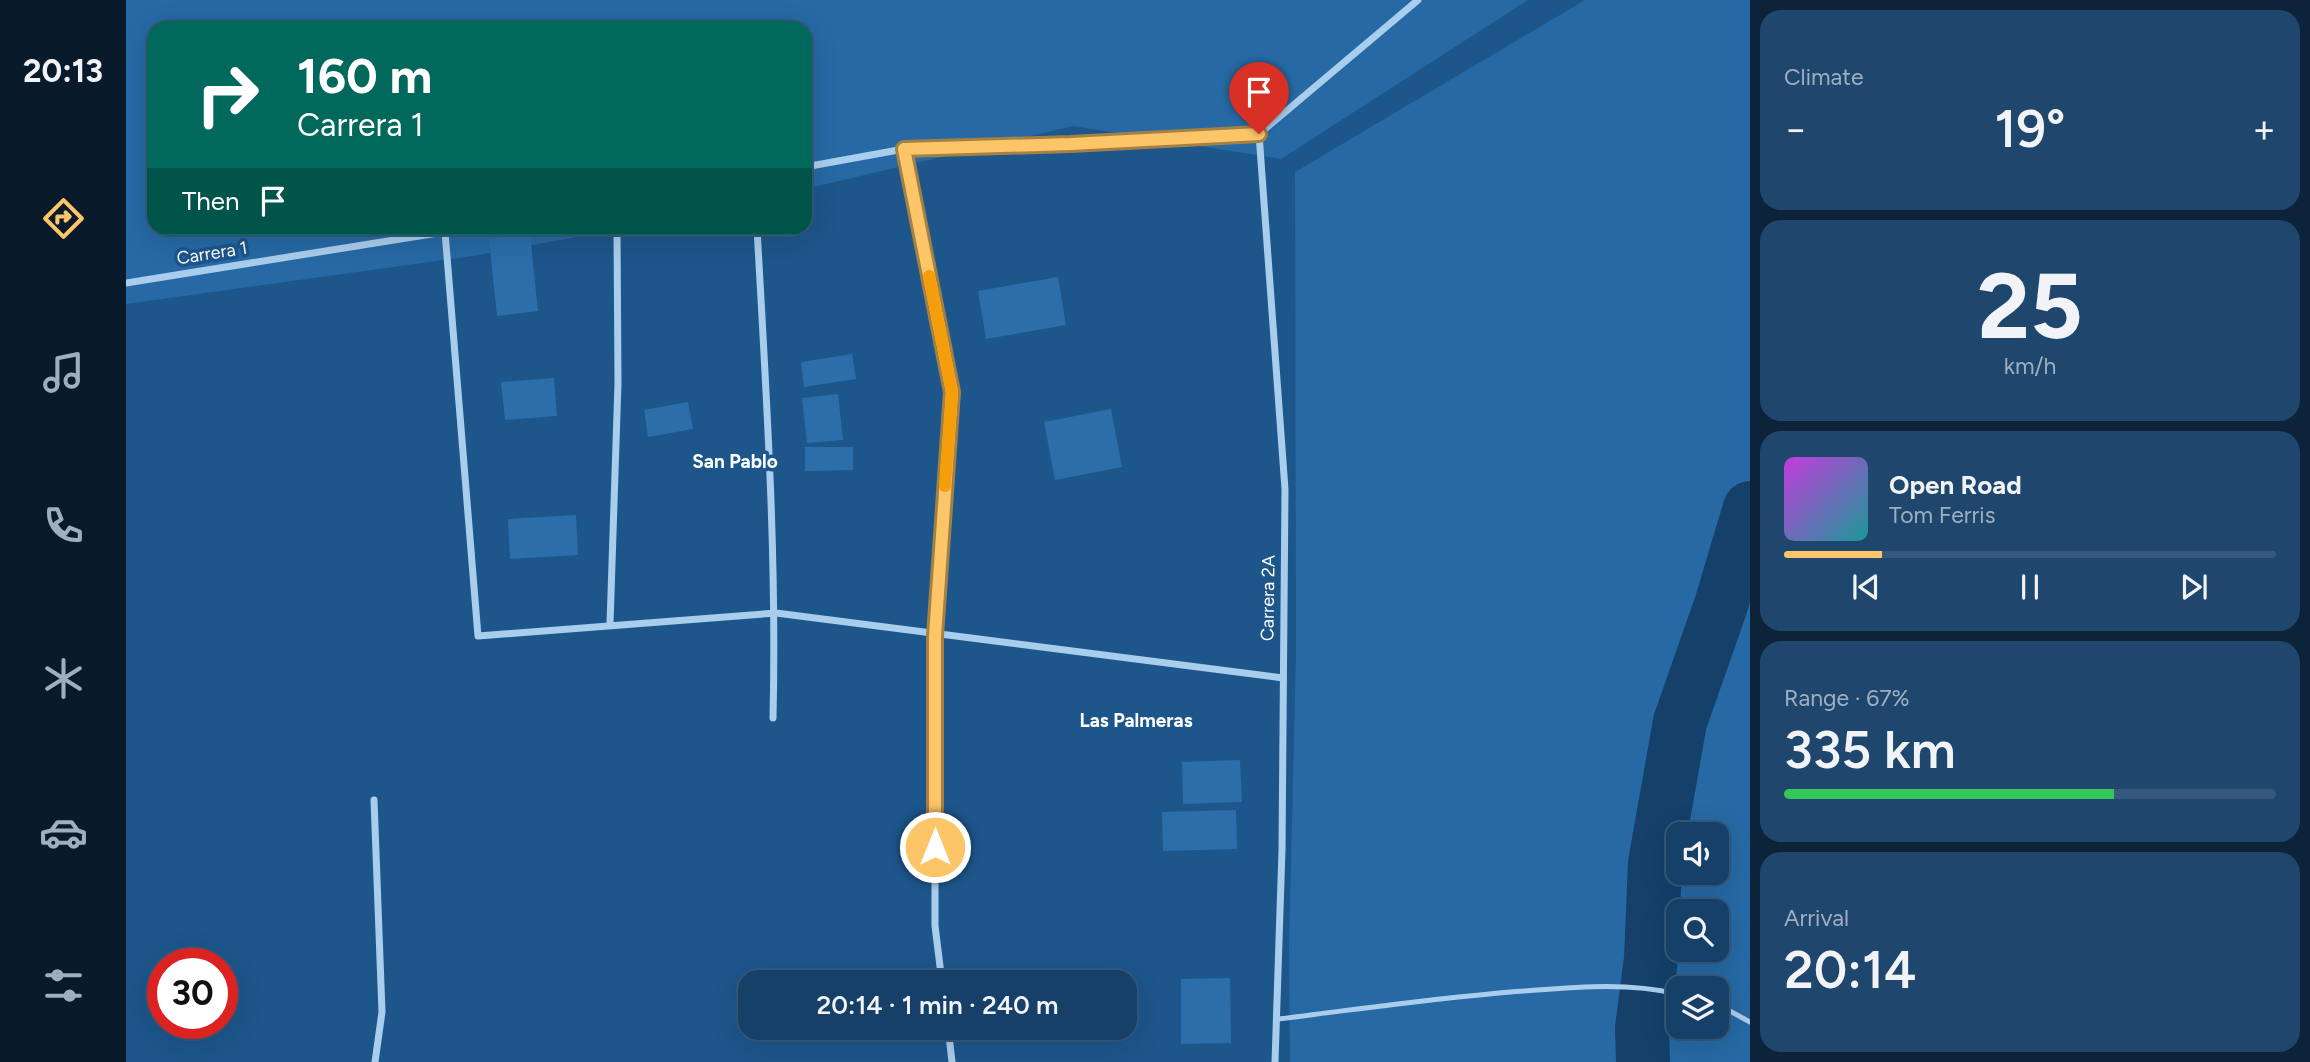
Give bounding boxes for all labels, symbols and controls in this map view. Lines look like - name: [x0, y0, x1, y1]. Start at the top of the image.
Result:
- text: 160 m: [297, 46, 432, 105]
- icon: right: [182, 49, 273, 140]
- text: 20:13: [23, 52, 103, 90]
- pin: [1229, 62, 1289, 134]
- text: Climate: [1784, 63, 1863, 91]
- icon: arrive: [1240, 73, 1278, 111]
- text: 19°: [1994, 98, 2066, 160]
- text: Carrera 1: [297, 106, 424, 144]
- text: −: [1784, 106, 1808, 152]
- text: +: [2252, 106, 2276, 152]
- icon: arrive: [254, 182, 292, 220]
- text: Then: [182, 185, 240, 217]
- icon: directions: [39, 194, 88, 243]
- street label: Carrera 1: [175, 237, 249, 269]
- text: 25: [1977, 252, 2083, 361]
- icon: music: [39, 348, 88, 397]
- text: km/h: [2004, 352, 2056, 380]
- district label: San Pablo: [692, 450, 778, 473]
- text: Open Road: [1889, 469, 2022, 501]
- icon: phone: [39, 501, 88, 550]
- text: Tom Ferris: [1889, 501, 1995, 529]
- street label: Carrera 2A: [1256, 555, 1280, 641]
- icon: previous: [1847, 568, 1885, 606]
- icon: pause: [2011, 568, 2049, 606]
- icon: next: [2175, 568, 2213, 606]
- icon: climate: [39, 654, 88, 703]
- text: Range · 67%: [1784, 684, 1910, 712]
- district label: Las Palmeras: [1079, 709, 1193, 732]
- text: 335 km: [1784, 719, 1956, 781]
- icon: car: [39, 808, 88, 857]
- position arrow: [898, 810, 972, 884]
- map controls: [1666, 822, 1729, 1039]
- button: sound: [1666, 822, 1729, 885]
- button: search: [1666, 899, 1729, 962]
- text: Arrival: [1784, 904, 1849, 932]
- text: 20:14: [1784, 939, 1916, 1001]
- speed limit sign: 30: [147, 948, 238, 1039]
- icon: filters: [39, 961, 88, 1010]
- button: layers: [1666, 976, 1729, 1039]
- text: 20:14 · 1 min · 240 m: [816, 989, 1059, 1021]

